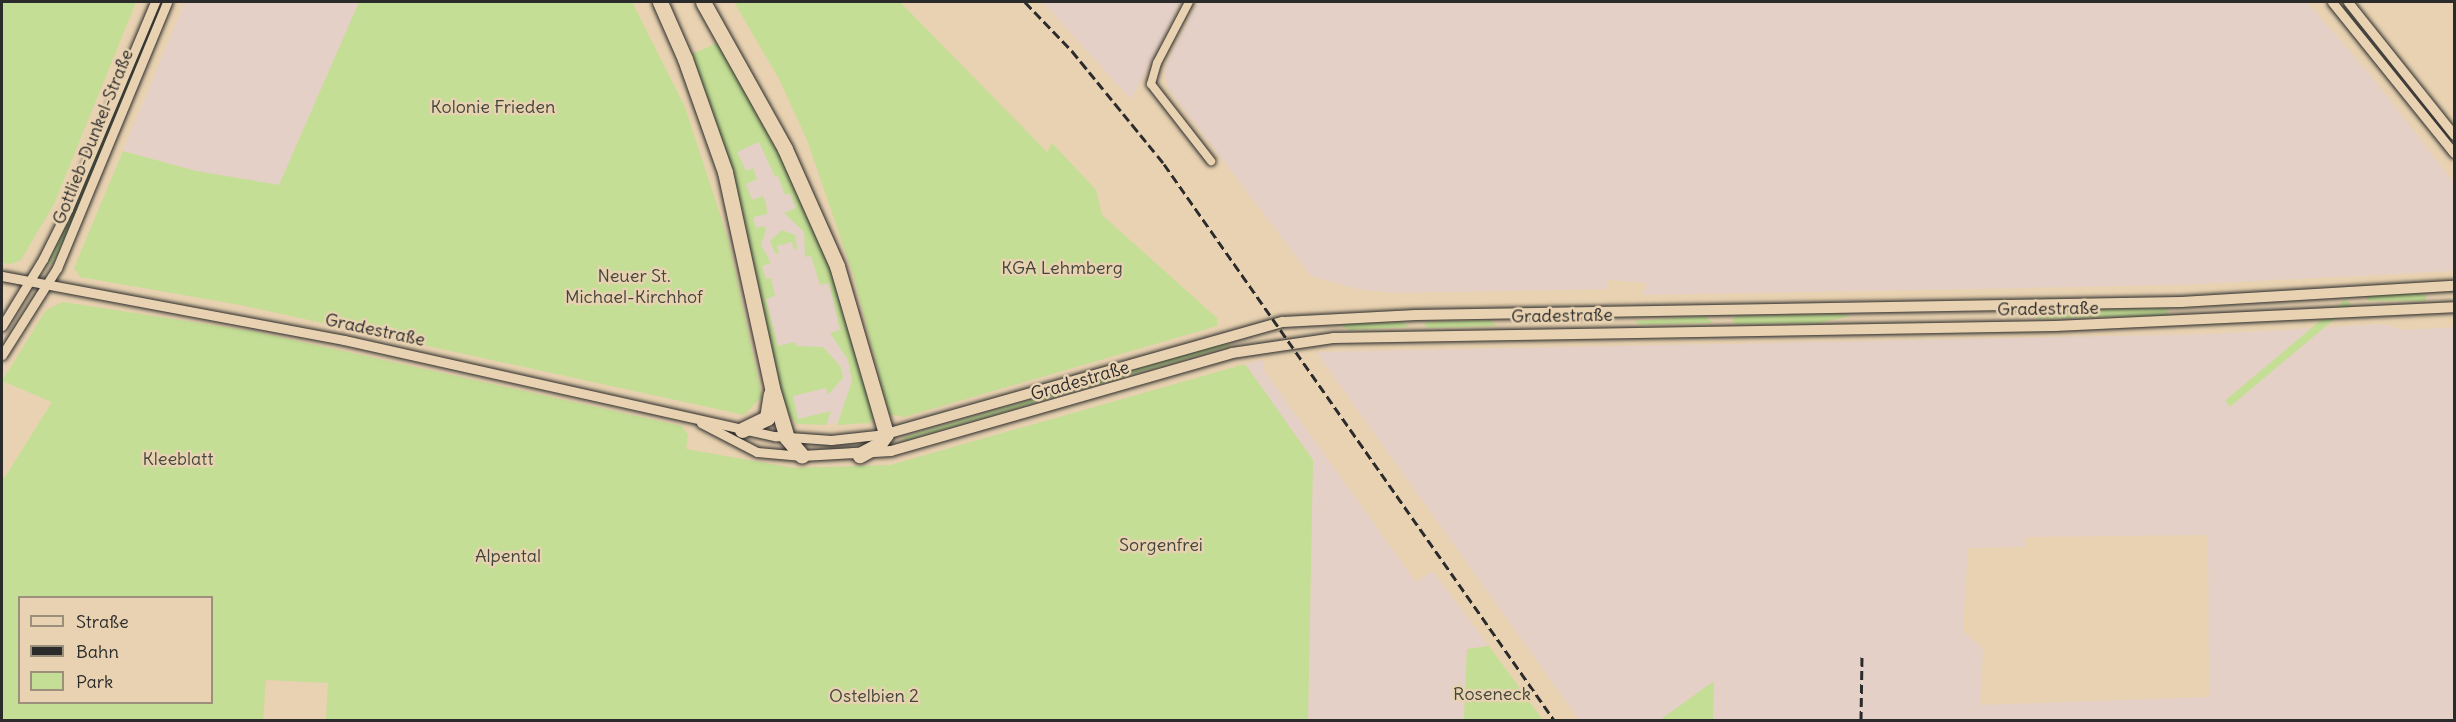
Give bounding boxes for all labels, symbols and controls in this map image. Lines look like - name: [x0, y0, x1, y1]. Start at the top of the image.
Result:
- street label: Gottlieb-Dunkel-Straße: [48, 46, 138, 228]
- park label: Kolonie Frieden: [431, 96, 555, 118]
- park label: KGA Lehmberg: [1001, 257, 1123, 279]
- park label: Neuer St. Michael-Kirchhof: [565, 266, 703, 308]
- street label: Gradestraße: [1997, 297, 2099, 321]
- street label: Gradestraße: [1511, 304, 1613, 328]
- street label: Gradestraße: [323, 309, 427, 351]
- street label: Gradestraße: [1028, 357, 1132, 405]
- park label: Kleeblatt: [143, 448, 213, 470]
- park label: Sorgenfrei: [1119, 534, 1203, 556]
- park label: Alpental: [475, 545, 541, 567]
- legend: [18, 596, 213, 704]
- text: Straße: [76, 610, 129, 633]
- text: Bahn: [76, 640, 119, 663]
- text: Park: [76, 670, 113, 693]
- park label: Roseneck: [1453, 683, 1531, 705]
- park label: Ostelbien 2: [829, 685, 919, 707]

